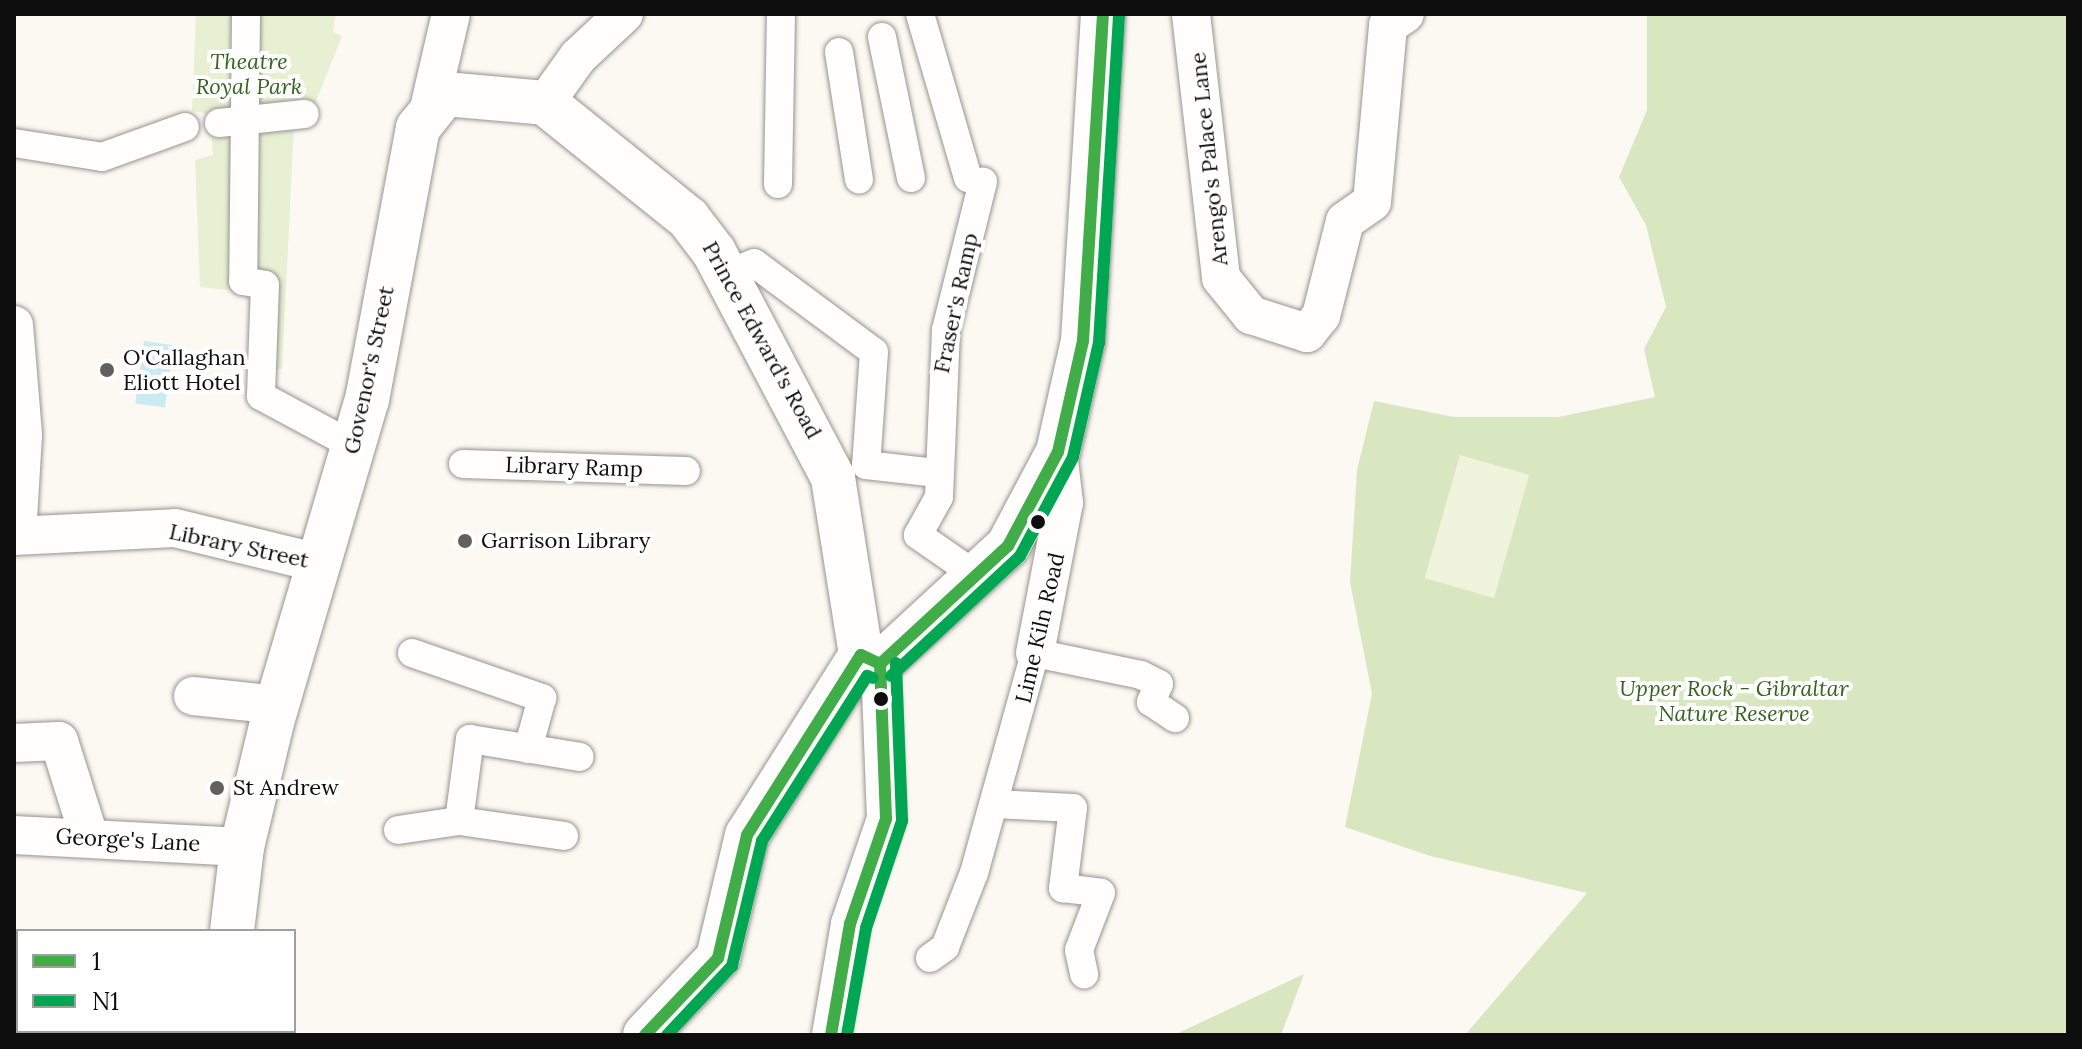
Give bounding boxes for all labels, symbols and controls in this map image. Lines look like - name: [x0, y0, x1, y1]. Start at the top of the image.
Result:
- park label: Theatre Royal Park: [196, 48, 302, 100]
- street label: Arengo's Palace Lane: [1185, 51, 1233, 267]
- street label: Fraser's Ramp: [928, 230, 984, 376]
- street label: Prince Edward's Road: [697, 237, 827, 443]
- street label: Govenor's Street: [338, 284, 400, 456]
- place label: O'Callaghan Eliott Hotel: [123, 344, 246, 396]
- marker: O'Callaghan Eliott Hotel: [98, 361, 116, 379]
- street label: Library Ramp: [505, 451, 643, 483]
- unlabelled marker: [1030, 514, 1046, 530]
- street label: Library Street: [167, 518, 311, 574]
- place label: Garrison Library: [481, 528, 650, 554]
- marker: Garrison Library: [456, 532, 474, 550]
- street label: Lime Kiln Road: [1010, 550, 1070, 706]
- park label: Upper Rock - Gibraltar Nature Reserve: [1619, 675, 1849, 726]
- unlabelled marker: [873, 691, 889, 707]
- place label: St Andrew: [233, 775, 339, 801]
- marker: St Andrew: [208, 779, 226, 797]
- street label: George's Lane: [55, 823, 201, 857]
- legend: [16, 929, 296, 1033]
- text: 1: [92, 946, 101, 977]
- text: N1: [92, 986, 119, 1017]

